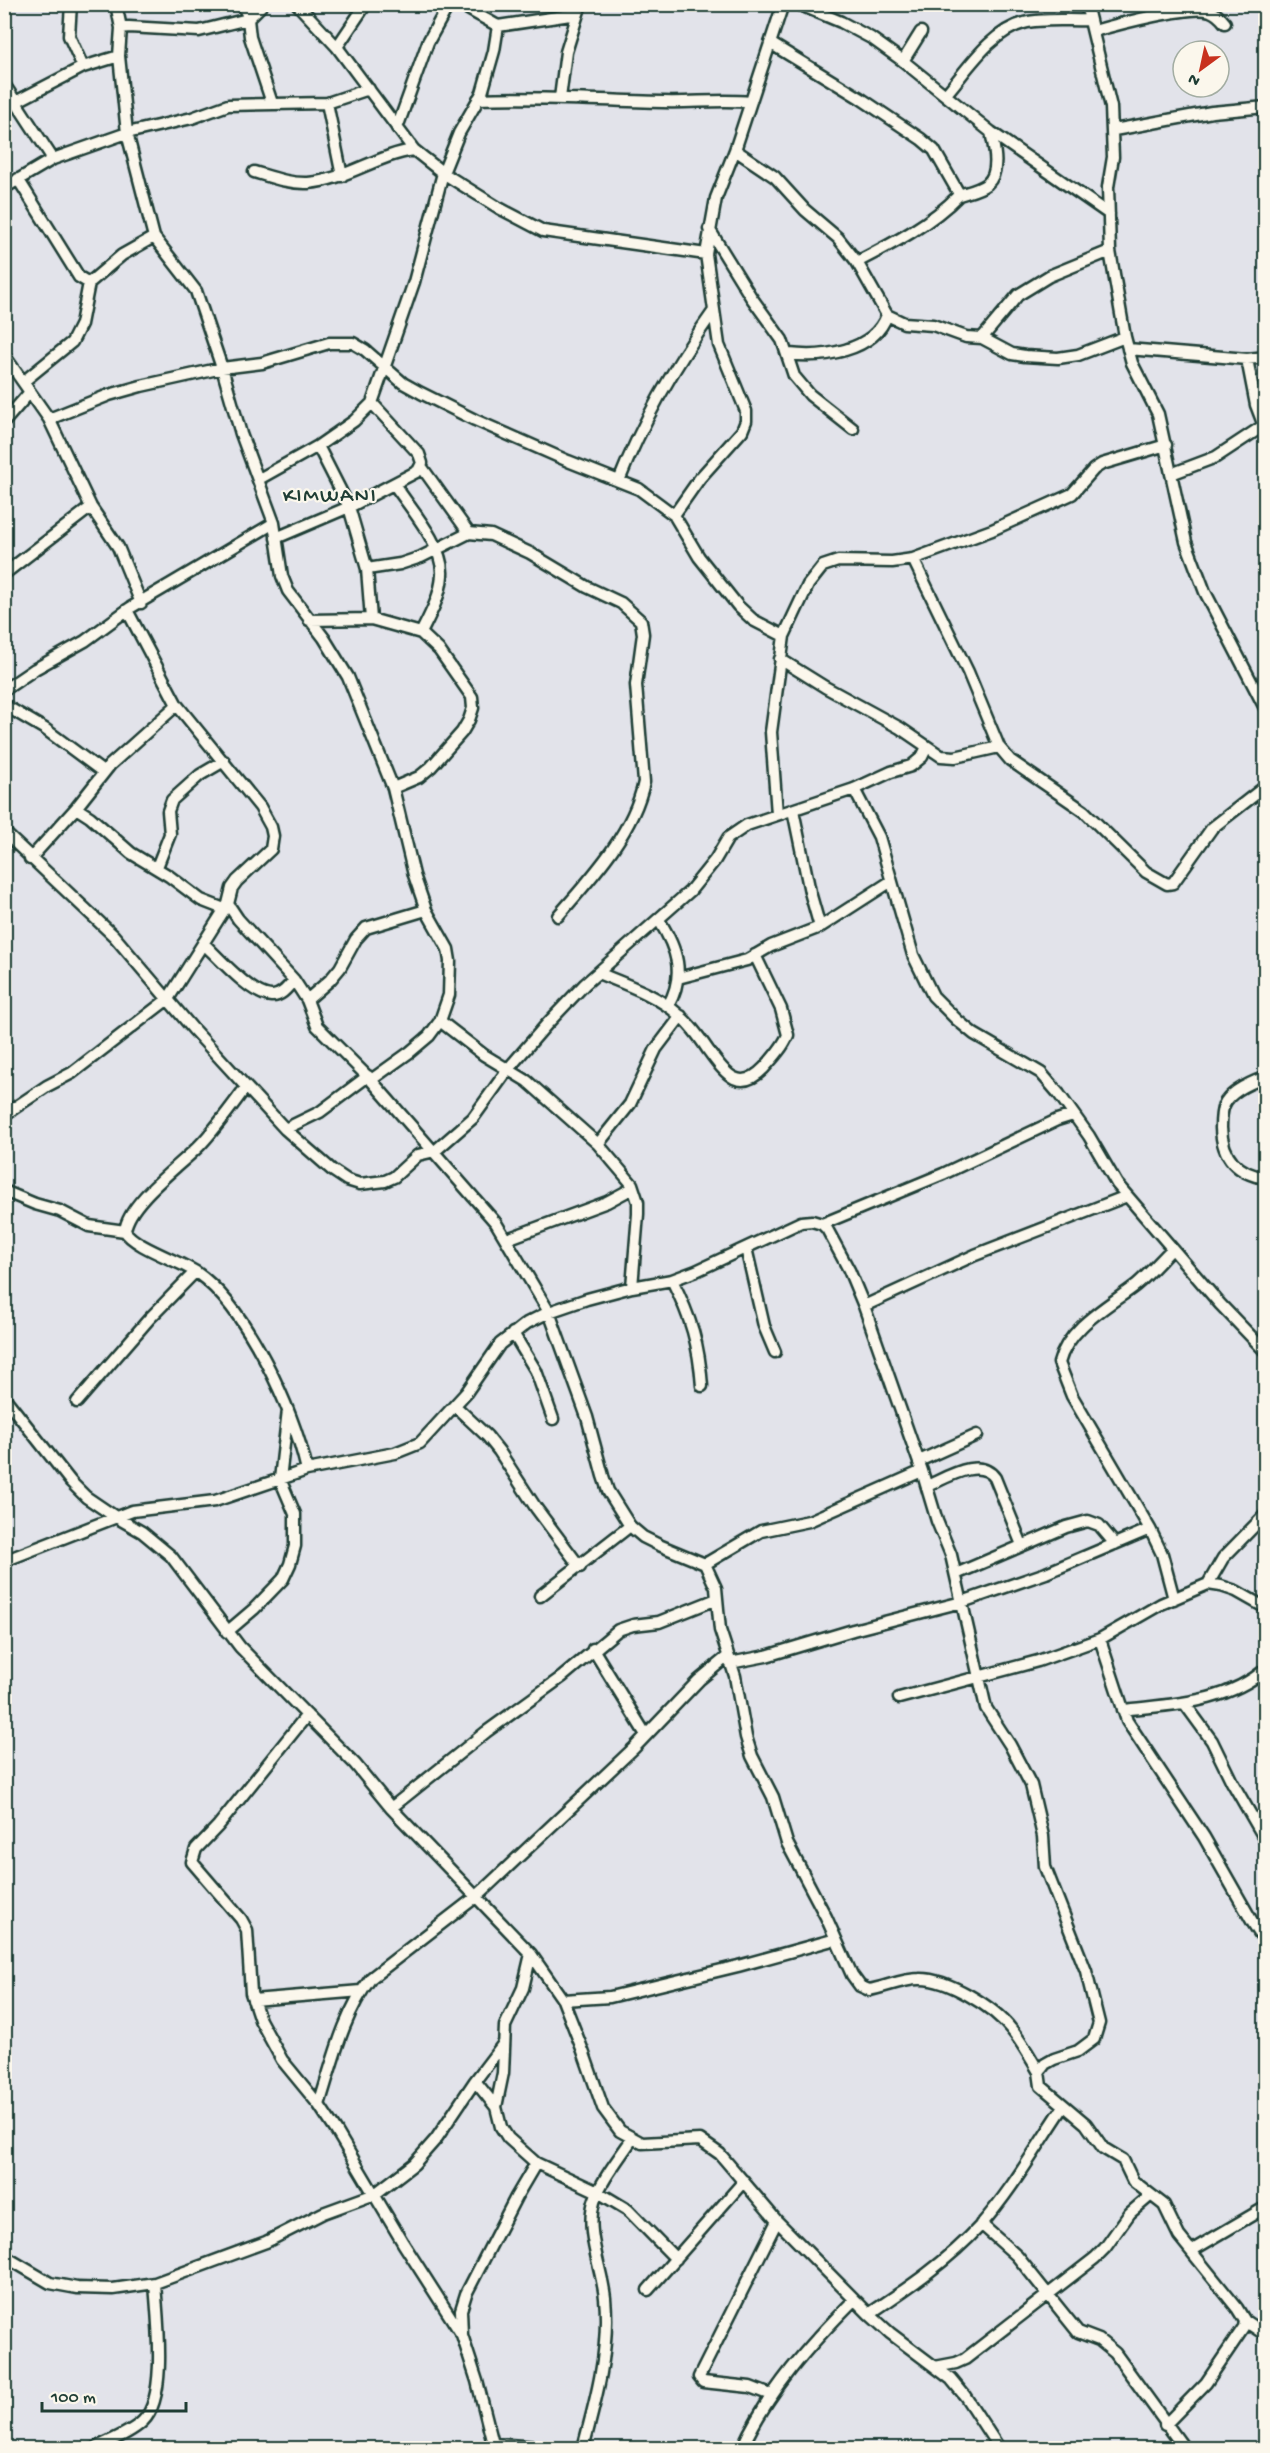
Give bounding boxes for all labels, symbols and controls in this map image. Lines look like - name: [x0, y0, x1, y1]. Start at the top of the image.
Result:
- north arrow: [1171, 39, 1231, 99]
- text: N: [1185, 68, 1204, 89]
- district label: KIMWANI: [283, 484, 377, 510]
- scale bar: [42, 2375, 186, 2413]
- text: 100 m: [50, 2388, 96, 2409]

